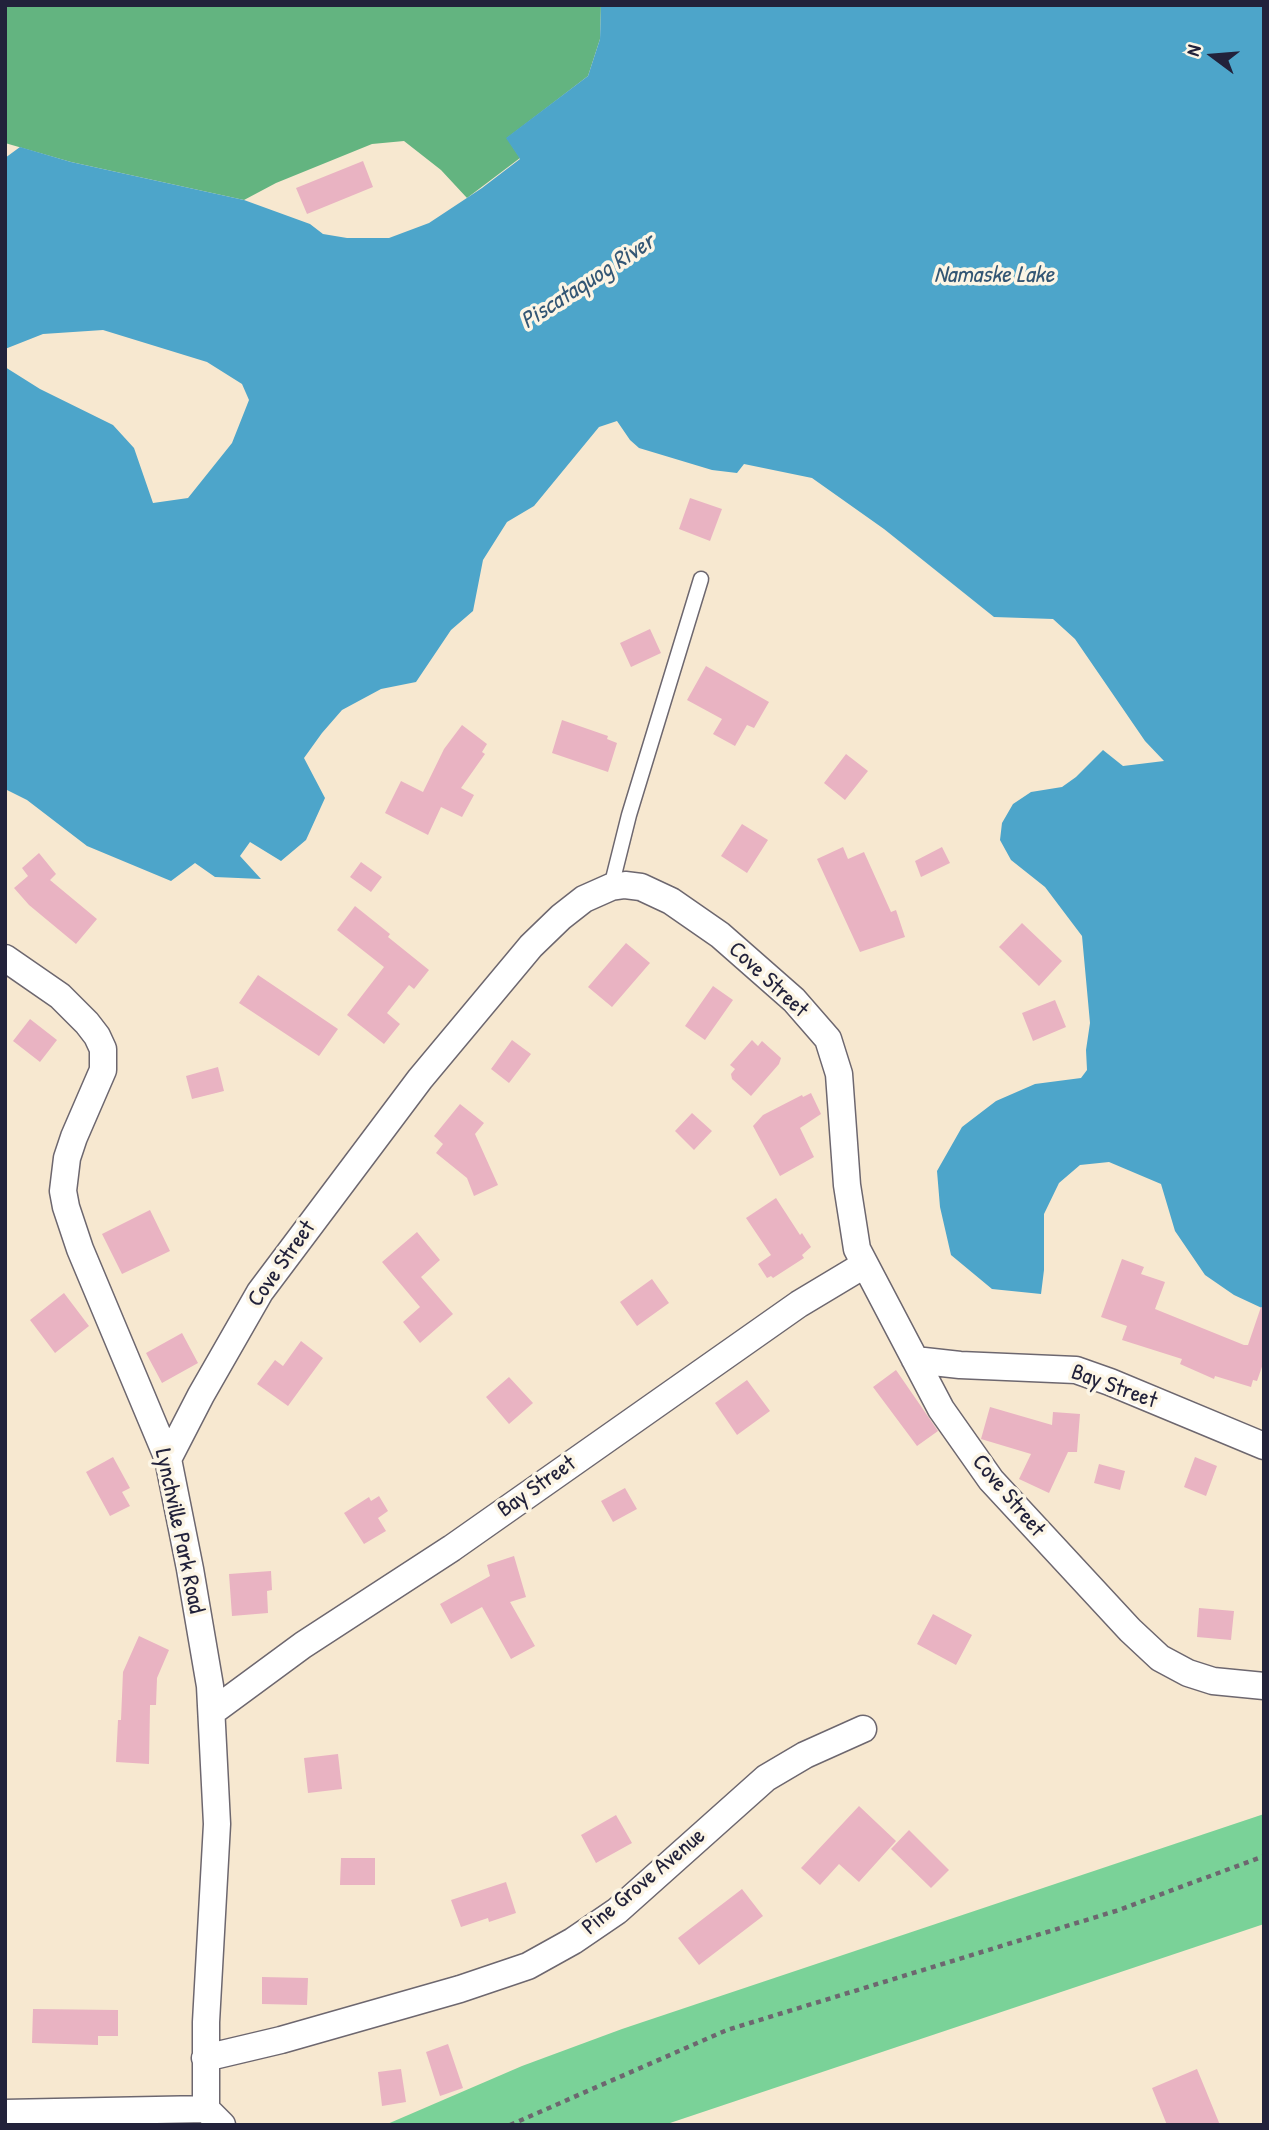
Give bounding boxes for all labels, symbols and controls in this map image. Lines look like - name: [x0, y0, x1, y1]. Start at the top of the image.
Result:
- north arrow: [1178, 21, 1248, 91]
- text: N: [1179, 42, 1207, 59]
- water label: Piscataquog River: [516, 228, 660, 336]
- water label: Namaske Lake: [934, 262, 1054, 290]
- street label: Cove Street: [722, 936, 814, 1024]
- street label: Cove Street: [242, 1216, 322, 1312]
- street label: Bay Street: [1067, 1359, 1161, 1415]
- street label: Lynchville Park Road: [148, 1446, 210, 1616]
- street label: Cove Street: [966, 1449, 1050, 1543]
- street label: Bay Street: [493, 1450, 581, 1524]
- street label: Pine Grove Avenue: [577, 1823, 711, 1941]

